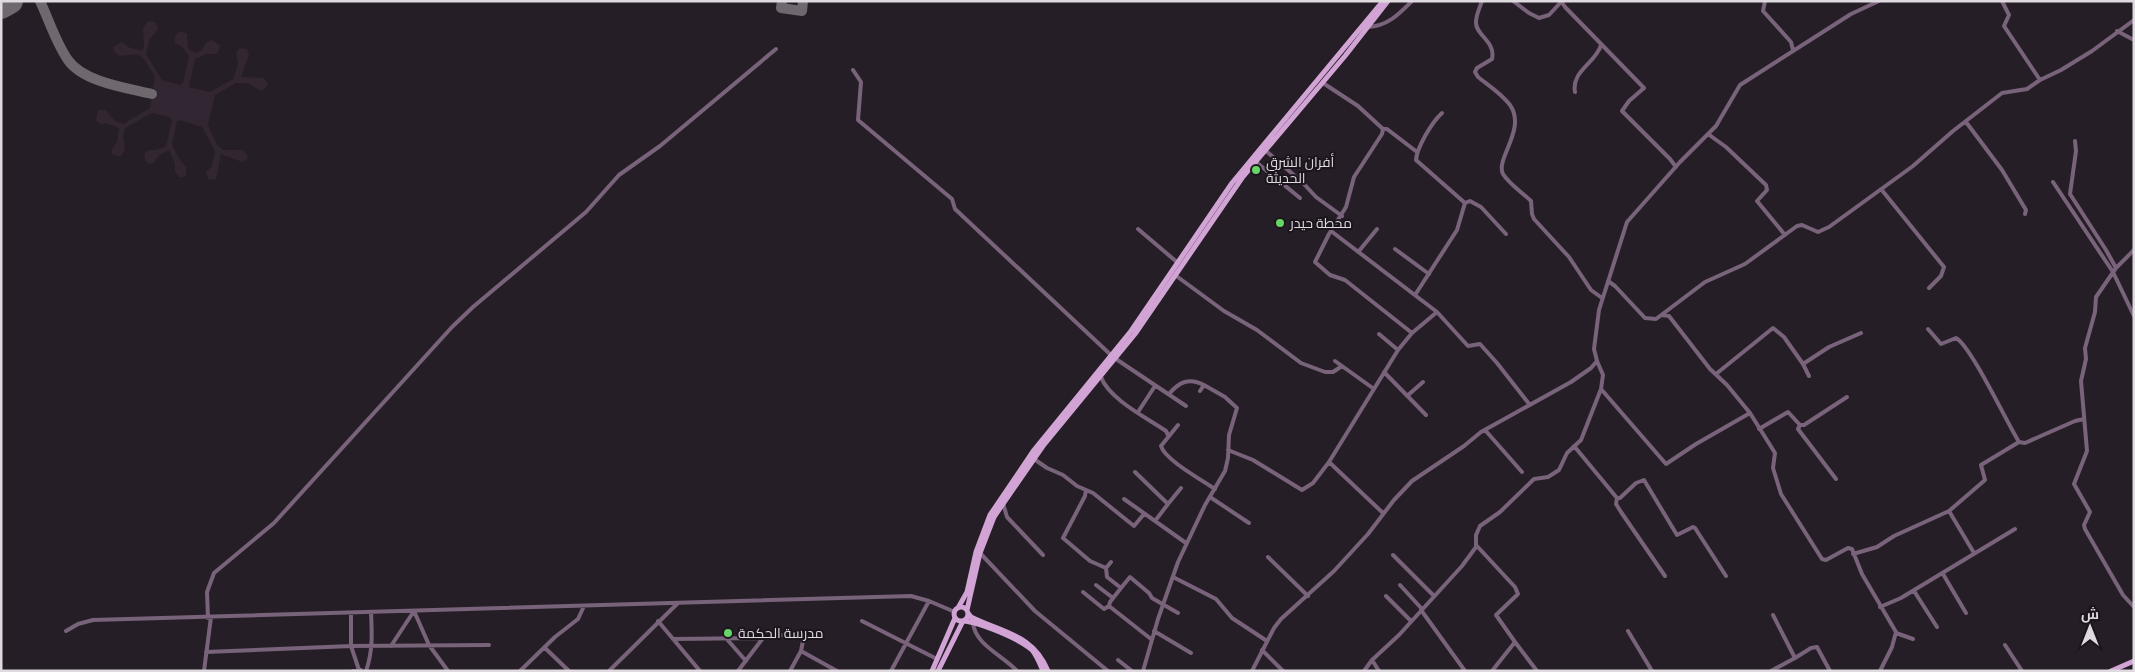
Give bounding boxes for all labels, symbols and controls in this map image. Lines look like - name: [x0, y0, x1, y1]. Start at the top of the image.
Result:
- place label: أفران الشرق الحديثة: [1266, 153, 1334, 187]
- marker: أفران الشرق الحديثة: [1250, 164, 1262, 176]
- place label: محطة حيدر: [1289, 214, 1352, 232]
- marker: محطة حيدر: [1274, 217, 1286, 229]
- north arrow: [2065, 602, 2115, 652]
- text: ش: [2081, 605, 2099, 623]
- place label: مدرسة الحكمة: [738, 624, 824, 642]
- marker: مدرسة الحكمة: [722, 627, 734, 639]

